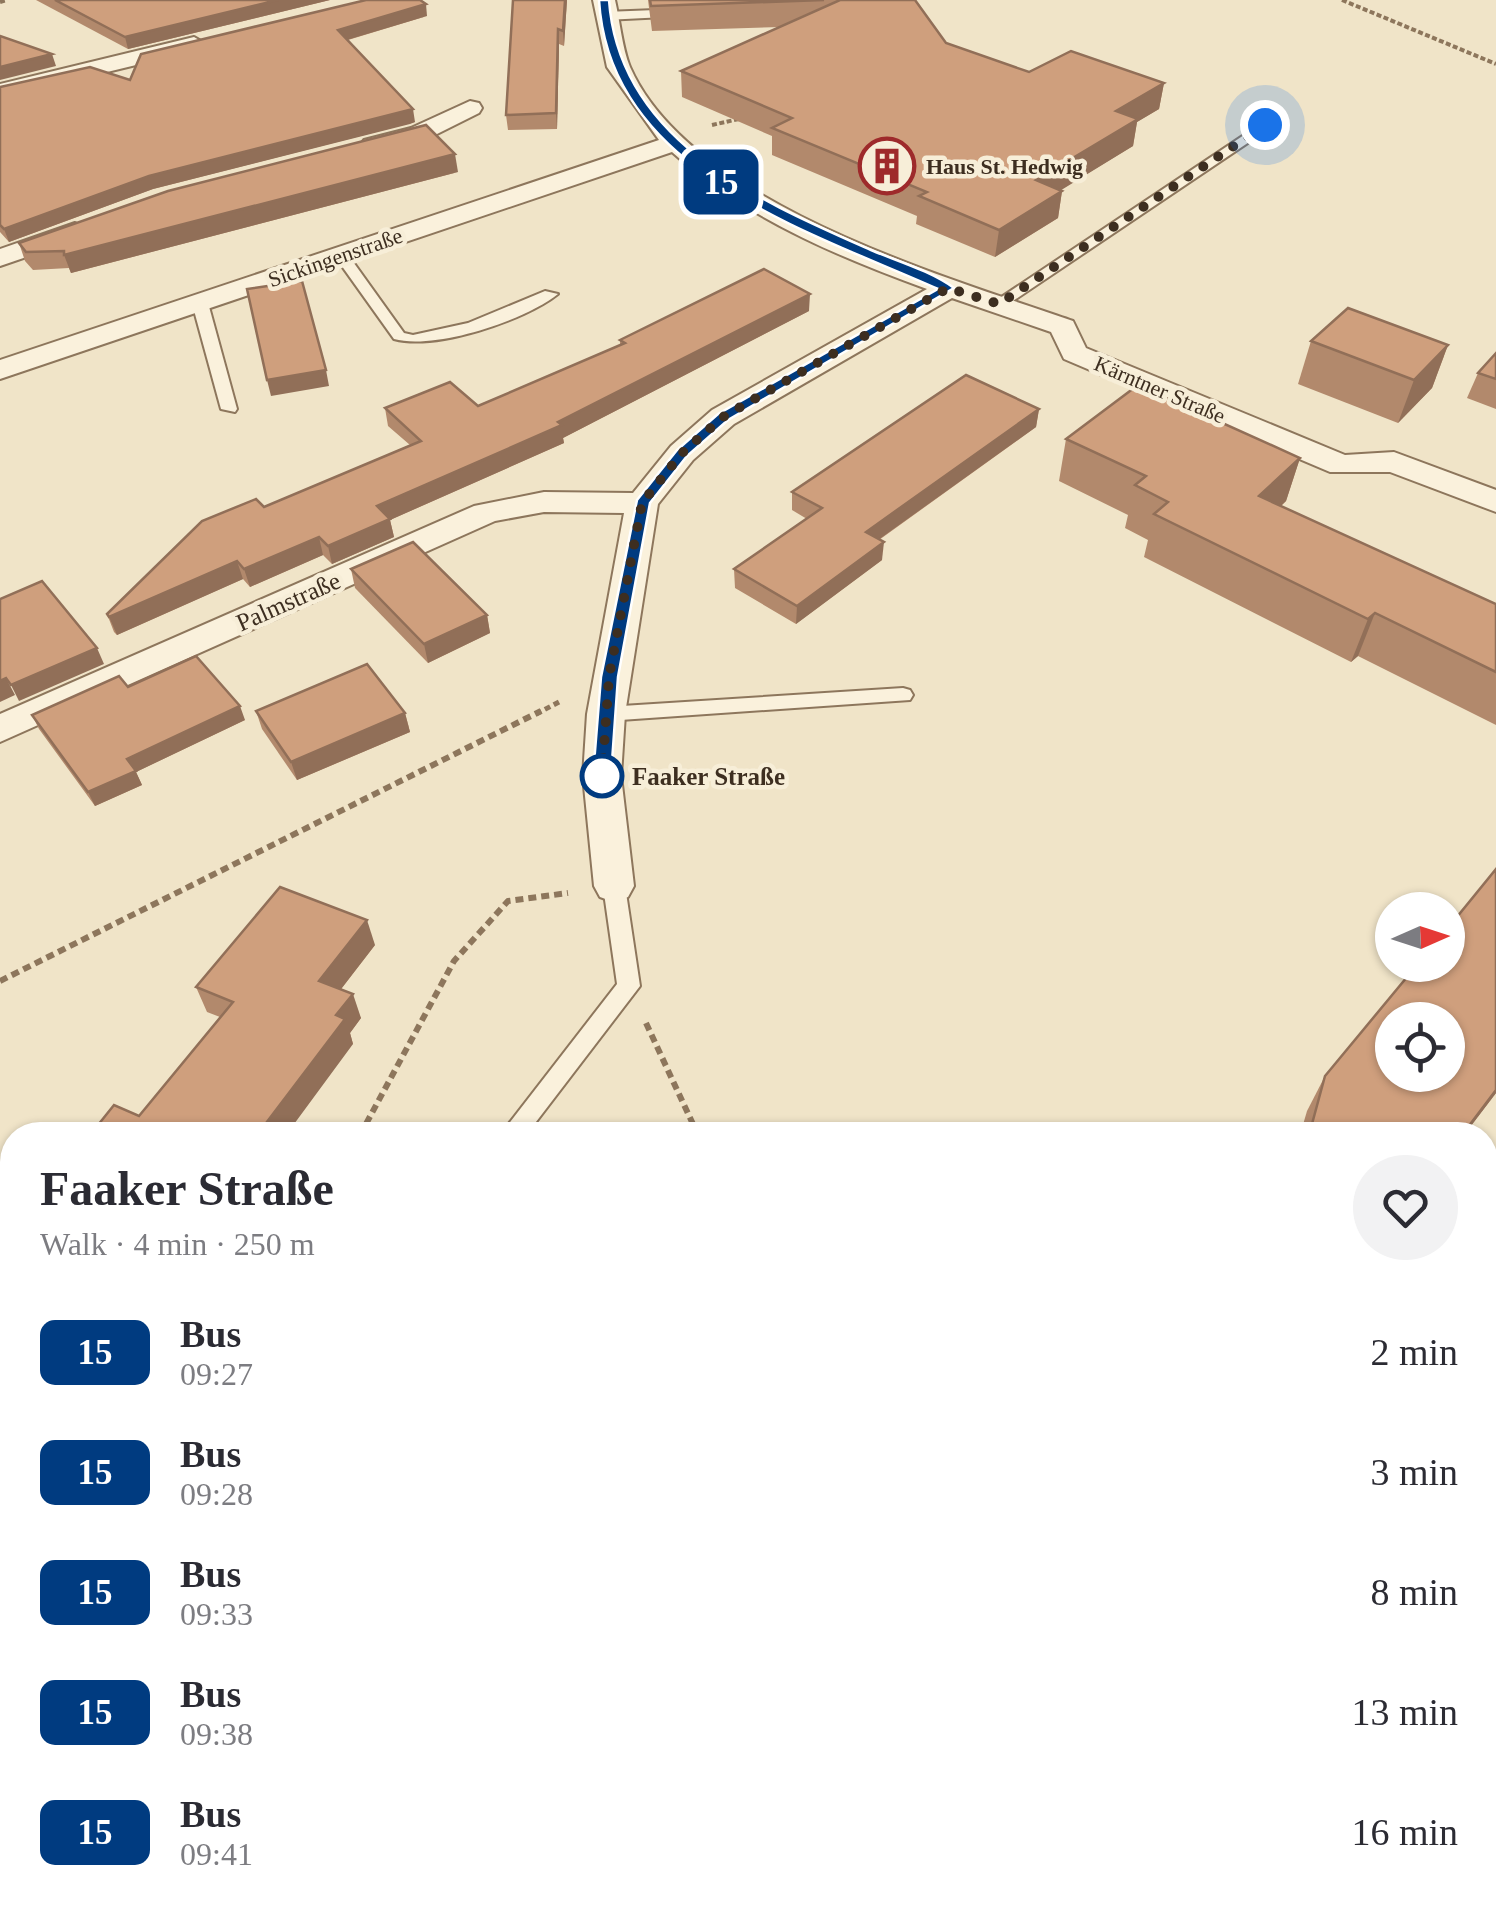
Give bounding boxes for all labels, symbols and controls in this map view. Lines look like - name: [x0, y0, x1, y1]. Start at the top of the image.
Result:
- your location: [1240, 100, 1290, 150]
- building icon: Haus St. Hedwig: [857, 136, 917, 196]
- line badge: 15: [676, 150, 766, 214]
- place label: Haus St. Hedwig: [926, 154, 1083, 179]
- text: 15: [704, 163, 739, 202]
- street label: Sickingenstraße: [265, 223, 406, 292]
- street label: Kärntner Straße: [1091, 351, 1229, 428]
- street label: Palmstraße: [232, 567, 344, 636]
- marker: Faaker Straße: [581, 755, 623, 797]
- place label: Faaker Straße: [632, 763, 785, 790]
- north arrow: [1375, 892, 1465, 982]
- map controls: [1375, 892, 1465, 1092]
- button: locate: [1375, 1002, 1465, 1092]
- button: heart: [1353, 1155, 1458, 1260]
- text: Faaker Straße: [40, 1162, 334, 1215]
- text: Walk · 4 min · 250 m: [40, 1226, 315, 1262]
- text: Bus: [180, 1313, 241, 1355]
- text: 2 min: [1370, 1331, 1458, 1373]
- text: 15: [78, 1333, 113, 1372]
- text: 09:27: [180, 1356, 253, 1392]
- text: Bus: [180, 1433, 241, 1475]
- text: 3 min: [1370, 1451, 1458, 1493]
- text: 15: [78, 1453, 113, 1492]
- text: 09:28: [180, 1476, 253, 1512]
- text: Bus: [180, 1553, 241, 1595]
- text: 8 min: [1370, 1571, 1458, 1613]
- text: 15: [78, 1573, 113, 1612]
- text: 09:33: [180, 1596, 253, 1632]
- text: Bus: [180, 1673, 241, 1715]
- text: 13 min: [1351, 1691, 1458, 1733]
- text: 15: [78, 1693, 113, 1732]
- text: 09:38: [180, 1716, 253, 1752]
- text: Bus: [180, 1793, 241, 1835]
- text: 16 min: [1351, 1811, 1458, 1853]
- text: 15: [78, 1813, 113, 1852]
- text: 09:41: [180, 1836, 253, 1872]

